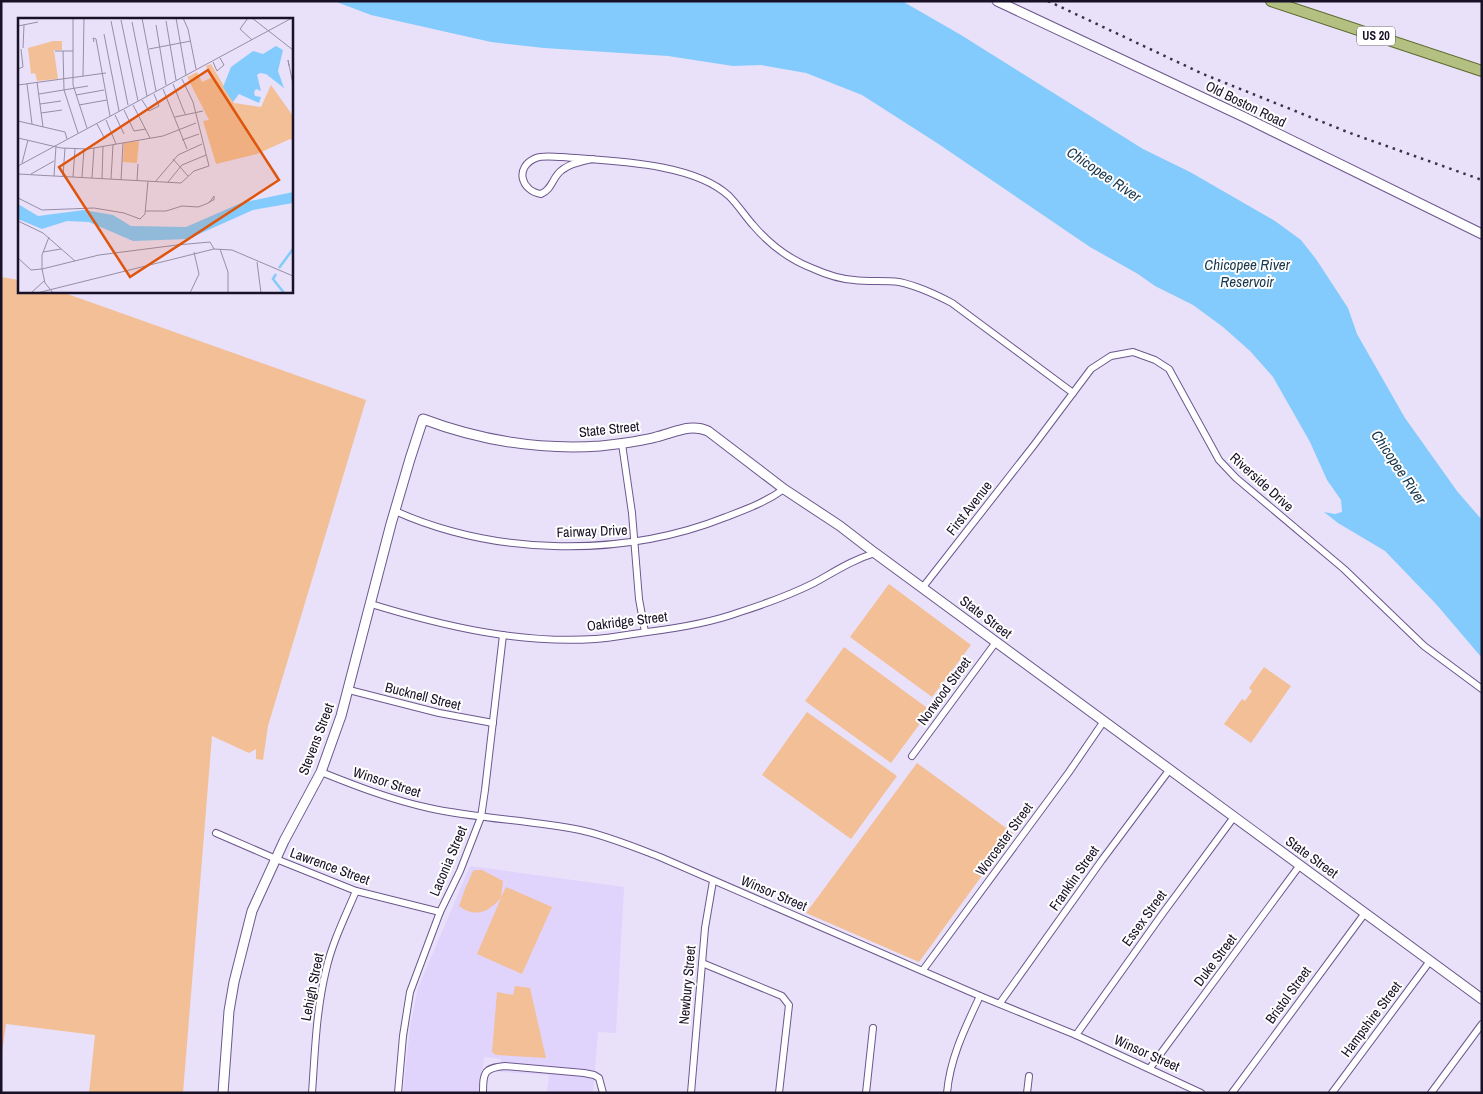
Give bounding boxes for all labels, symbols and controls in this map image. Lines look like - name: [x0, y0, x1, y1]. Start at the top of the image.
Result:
- inset map: [18, 18, 292, 292]
- road number: US 20: [1357, 27, 1395, 46]
- street label: Old Boston Road: [1203, 77, 1289, 131]
- water label: Chicopee River: [1063, 141, 1146, 207]
- water label: Chicopee River Reservoir: [1204, 254, 1291, 292]
- street label: State Street: [578, 417, 640, 441]
- water label: Chicopee River: [1366, 426, 1432, 509]
- street label: Riverside Drive: [1226, 449, 1298, 515]
- street label: First Avenue: [942, 477, 996, 539]
- street label: Fairway Drive: [556, 521, 628, 541]
- street label: State Street: [956, 592, 1016, 642]
- street label: Oakridge Street: [586, 607, 668, 635]
- street label: Norwood Street: [913, 653, 975, 729]
- street label: Bucknell Street: [383, 678, 463, 714]
- street label: Stevens Street: [294, 701, 338, 777]
- street label: Winsor Street: [351, 763, 423, 801]
- street label: Worcester Street: [971, 799, 1037, 879]
- street label: Laconia Street: [425, 823, 471, 899]
- street label: State Street: [1282, 832, 1342, 882]
- street label: Franklin Street: [1045, 842, 1103, 914]
- street label: Lawrence Street: [288, 843, 372, 889]
- street label: Winsor Street: [738, 871, 810, 915]
- street label: Essex Street: [1118, 886, 1170, 950]
- street label: Duke Street: [1190, 930, 1240, 990]
- street label: Newbury Street: [675, 945, 699, 1025]
- street label: Lehigh Street: [297, 951, 327, 1023]
- street label: Bristol Street: [1261, 963, 1315, 1027]
- street label: Hampshire Street: [1337, 978, 1405, 1060]
- street label: Winsor Street: [1111, 1031, 1183, 1075]

